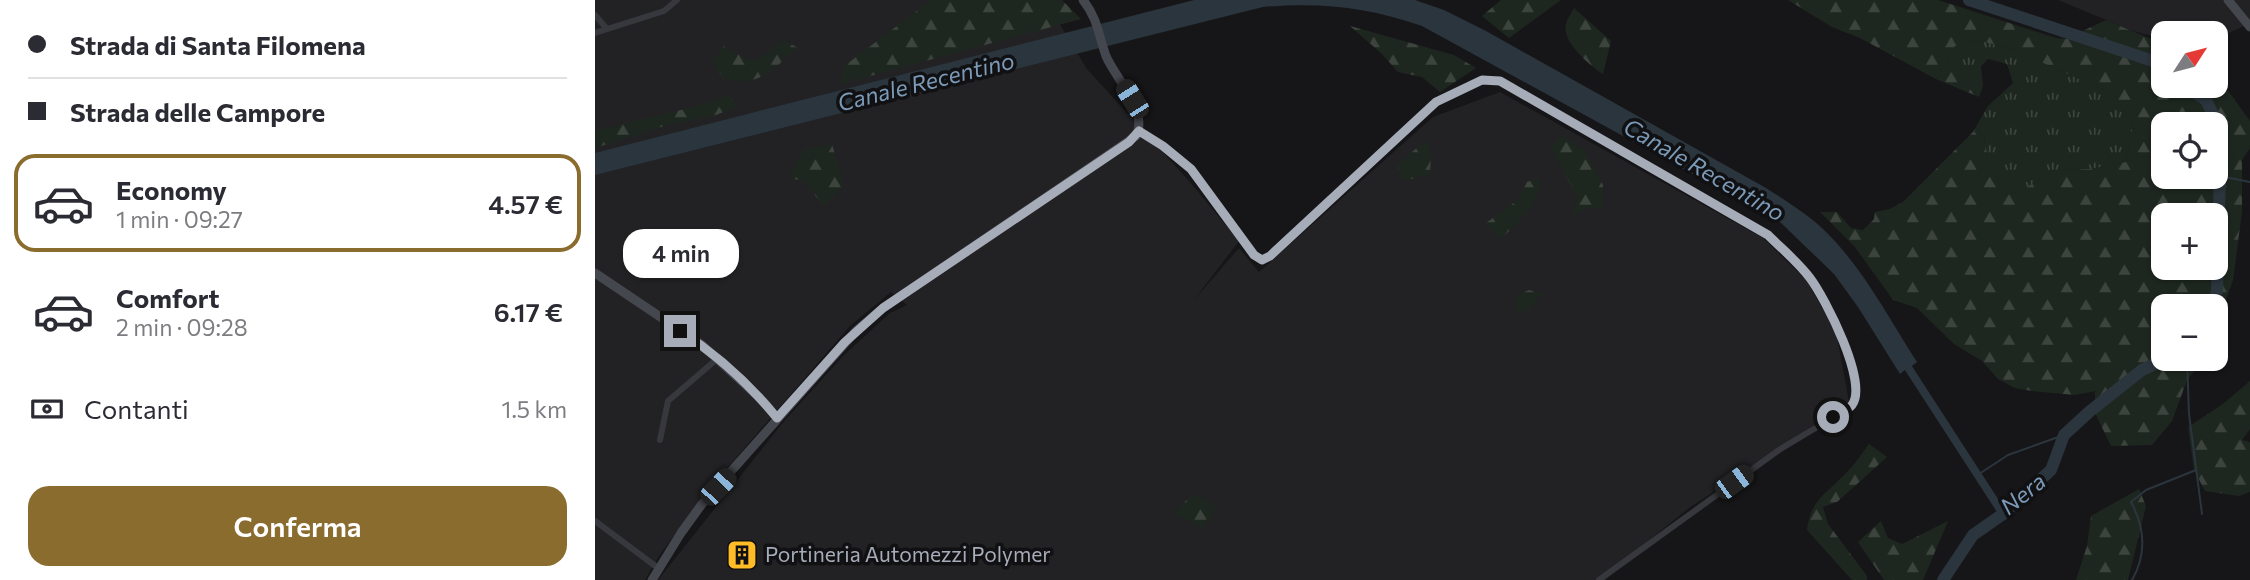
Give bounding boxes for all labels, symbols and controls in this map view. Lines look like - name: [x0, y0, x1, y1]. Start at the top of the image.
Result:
- north arrow: [2151, 21, 2228, 98]
- map controls: [2151, 21, 2228, 371]
- text: Strada di Santa Filomena: [70, 29, 366, 60]
- water label: Canale Recentino: [835, 46, 1017, 117]
- car: [1112, 76, 1153, 122]
- text: Strada delle Campore: [70, 96, 325, 127]
- water label: Canale Recentino: [1619, 112, 1790, 227]
- button: locate: [2151, 112, 2228, 189]
- icon: car: [32, 172, 95, 235]
- text: Economy: [116, 174, 227, 205]
- text: 4.57 €: [488, 188, 563, 219]
- button: +: [2151, 203, 2228, 280]
- text: 1 min · 09:27: [116, 205, 243, 233]
- callout: 4 min: [622, 230, 738, 278]
- text: 4 min: [652, 239, 710, 267]
- icon: car: [32, 280, 95, 343]
- text: Comfort: [116, 282, 219, 313]
- button: −: [2151, 294, 2228, 371]
- text: 6.17 €: [494, 296, 563, 327]
- text: 2 min · 09:28: [116, 313, 248, 341]
- route end: [664, 315, 696, 347]
- icon: cash: [28, 390, 66, 428]
- text: Contanti: [84, 393, 189, 424]
- text: 1.5 km: [502, 395, 567, 423]
- route start: [1817, 401, 1849, 433]
- car: [1711, 461, 1758, 503]
- car: [696, 464, 741, 510]
- water label: Nera: [1994, 466, 2051, 520]
- button: Conferma: [28, 486, 567, 566]
- building icon: Portineria Automezzi Polymer: [725, 538, 759, 572]
- place label: Portineria Automezzi Polymer: [765, 541, 1051, 566]

